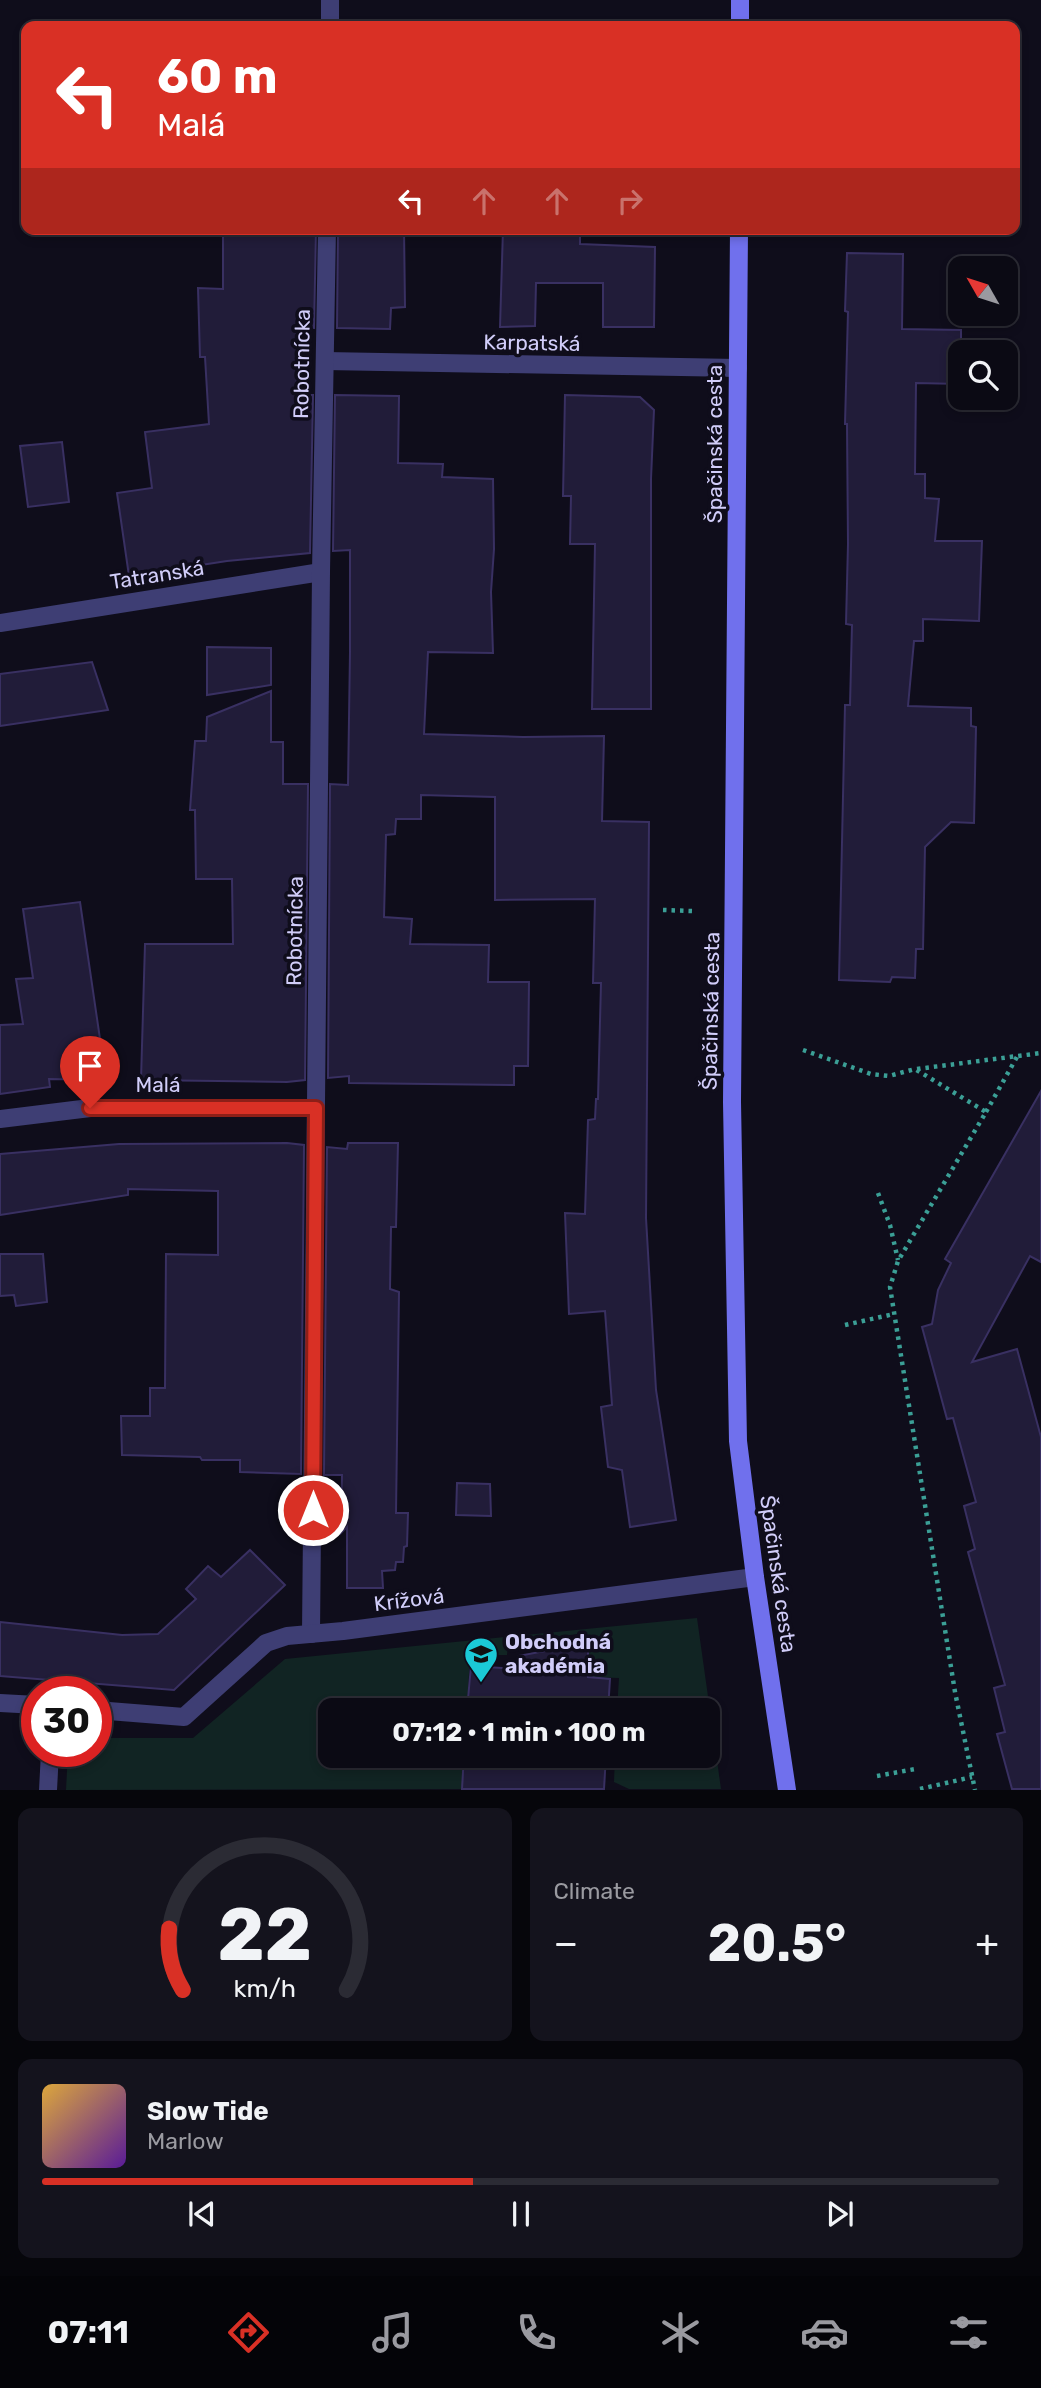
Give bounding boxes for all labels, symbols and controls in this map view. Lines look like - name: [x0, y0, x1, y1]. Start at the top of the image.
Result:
- text: 60 m: [157, 47, 278, 105]
- icon: left: [42, 49, 133, 140]
- text: Malá: [157, 106, 226, 144]
- icon: left: [392, 182, 430, 220]
- icon: ahead: [465, 182, 503, 220]
- icon: ahead: [538, 182, 576, 220]
- icon: right: [611, 182, 649, 220]
- north arrow: [948, 256, 1018, 326]
- map controls: [948, 256, 1018, 410]
- street label: Robotnícka: [288, 309, 315, 419]
- street label: Karpatská: [483, 329, 581, 356]
- button: search: [948, 340, 1018, 410]
- street label: Špačinská cesta: [702, 365, 727, 523]
- street label: Tatranská: [108, 555, 206, 594]
- street label: Robotnícka: [281, 876, 308, 986]
- street label: Špačinská cesta: [697, 932, 724, 1090]
- pin: [60, 1036, 120, 1108]
- icon: arrive: [71, 1047, 109, 1085]
- street label: Malá: [136, 1072, 180, 1097]
- position arrow: [276, 1473, 350, 1547]
- street label: Špačinská cesta: [755, 1494, 802, 1654]
- street label: Krížová: [372, 1583, 446, 1616]
- place label: Obchodná akadémia: [505, 1629, 611, 1678]
- school or university icon: Obchodná akadémia: [462, 1635, 500, 1684]
- speed limit sign: 30: [21, 1676, 112, 1767]
- text: 07:12 · 1 min · 100 m: [392, 1717, 646, 1748]
- text: Climate: [554, 1877, 635, 1905]
- text: 22: [217, 1893, 312, 1979]
- text: 20.5°: [708, 1912, 846, 1974]
- text: −: [554, 1920, 578, 1966]
- text: +: [975, 1920, 999, 1966]
- text: km/h: [234, 1974, 296, 2003]
- text: Slow Tide: [147, 2096, 269, 2127]
- text: Marlow: [147, 2127, 224, 2155]
- icon: previous: [183, 2195, 221, 2233]
- icon: pause: [502, 2195, 540, 2233]
- icon: next: [821, 2195, 859, 2233]
- icon: directions: [224, 2308, 273, 2357]
- icon: music: [368, 2308, 417, 2357]
- icon: phone: [512, 2308, 561, 2357]
- icon: climate: [656, 2308, 705, 2357]
- icon: car: [800, 2308, 849, 2357]
- icon: filters: [944, 2308, 993, 2357]
- text: 07:11: [48, 2313, 129, 2351]

